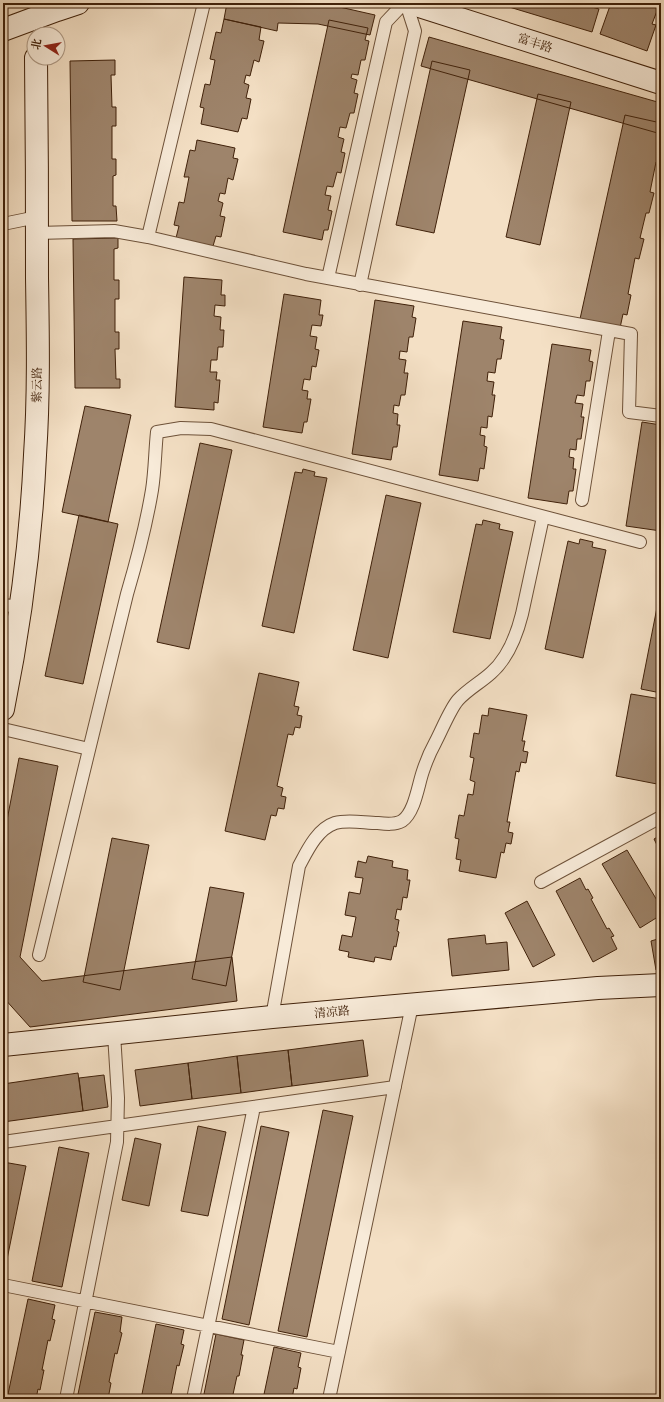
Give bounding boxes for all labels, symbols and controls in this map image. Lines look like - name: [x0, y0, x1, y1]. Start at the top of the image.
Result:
- north arrow: [26, 26, 66, 66]
- street label: 富丰路: [516, 31, 554, 55]
- text: 北: [29, 38, 44, 51]
- street label: 紫云路: [30, 367, 44, 403]
- street label: 清凉路: [313, 1003, 351, 1021]

